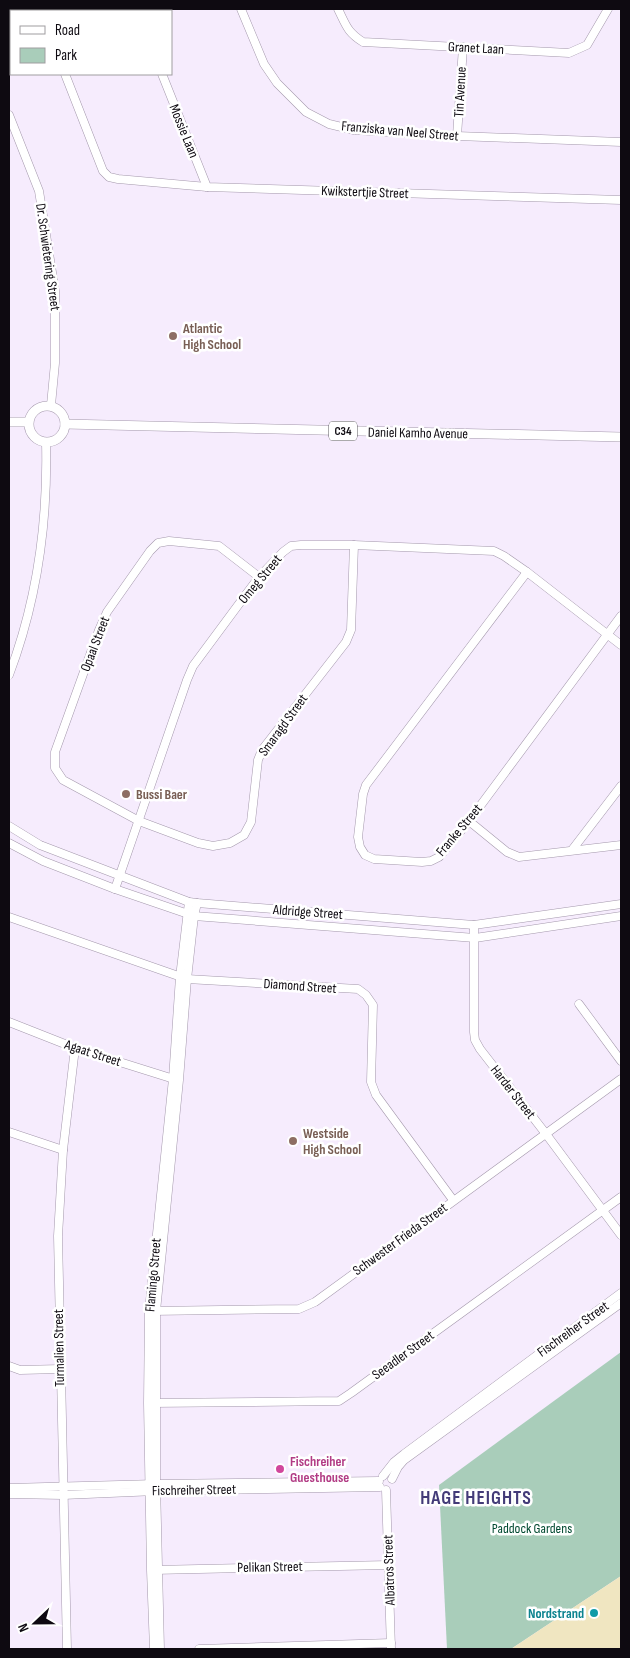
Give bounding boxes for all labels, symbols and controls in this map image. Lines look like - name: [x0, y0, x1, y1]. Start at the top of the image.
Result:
- legend: [10, 10, 172, 75]
- text: Road: [55, 21, 80, 40]
- street label: Granet Laan: [447, 38, 505, 58]
- text: Park: [55, 46, 77, 65]
- street label: Tin Avenue: [450, 66, 470, 118]
- street label: Mossie Laan: [166, 102, 202, 160]
- street label: Franziska van Neel Street: [341, 117, 459, 145]
- street label: Kwikstertjie Street: [321, 182, 409, 202]
- street label: Dr. Schwietering Street: [32, 202, 64, 312]
- place label: Atlantic High School: [182, 320, 241, 353]
- marker: Atlantic High School: [167, 330, 179, 342]
- road number: C34: [329, 422, 357, 441]
- street label: Daniel Kamho Avenue: [368, 424, 468, 442]
- street label: Omeg Street: [235, 551, 285, 607]
- street label: Opaal Street: [77, 614, 113, 674]
- street label: Smaragd Street: [255, 691, 311, 759]
- place label: Bussi Baer: [136, 786, 188, 803]
- marker: Bussi Baer: [120, 788, 132, 800]
- street label: Franke Street: [432, 800, 486, 860]
- street label: Aldridge Street: [271, 901, 344, 923]
- street label: Diamond Street: [263, 975, 337, 997]
- street label: Agaat Street: [62, 1036, 123, 1070]
- street label: Harder Street: [487, 1062, 539, 1122]
- place label: Westside High School: [303, 1125, 361, 1158]
- marker: Westside High School: [287, 1135, 299, 1147]
- street label: Schwester Frieda Street: [349, 1199, 451, 1279]
- street label: Flamingo Street: [141, 1237, 165, 1313]
- street label: Fischreiher Street: [534, 1297, 612, 1361]
- street label: Turmalien Street: [50, 1309, 68, 1387]
- street label: Seeadler Street: [369, 1327, 437, 1383]
- place label: Fischreiher Guesthouse: [290, 1453, 349, 1486]
- marker: Fischreiher Guesthouse: [274, 1463, 286, 1475]
- street label: Fischreiher Street: [152, 1481, 236, 1499]
- district label: HAGE HEIGHTS: [420, 1487, 532, 1510]
- park label: Paddock Gardens: [492, 1520, 572, 1537]
- street label: Albatros Street: [379, 1534, 399, 1607]
- street label: Pelikan Street: [237, 1558, 303, 1576]
- north arrow: [10, 1598, 60, 1648]
- place label: Nordstrand: [528, 1605, 584, 1622]
- marker: Nordstrand: [588, 1607, 600, 1619]
- text: N: [14, 1621, 33, 1634]

